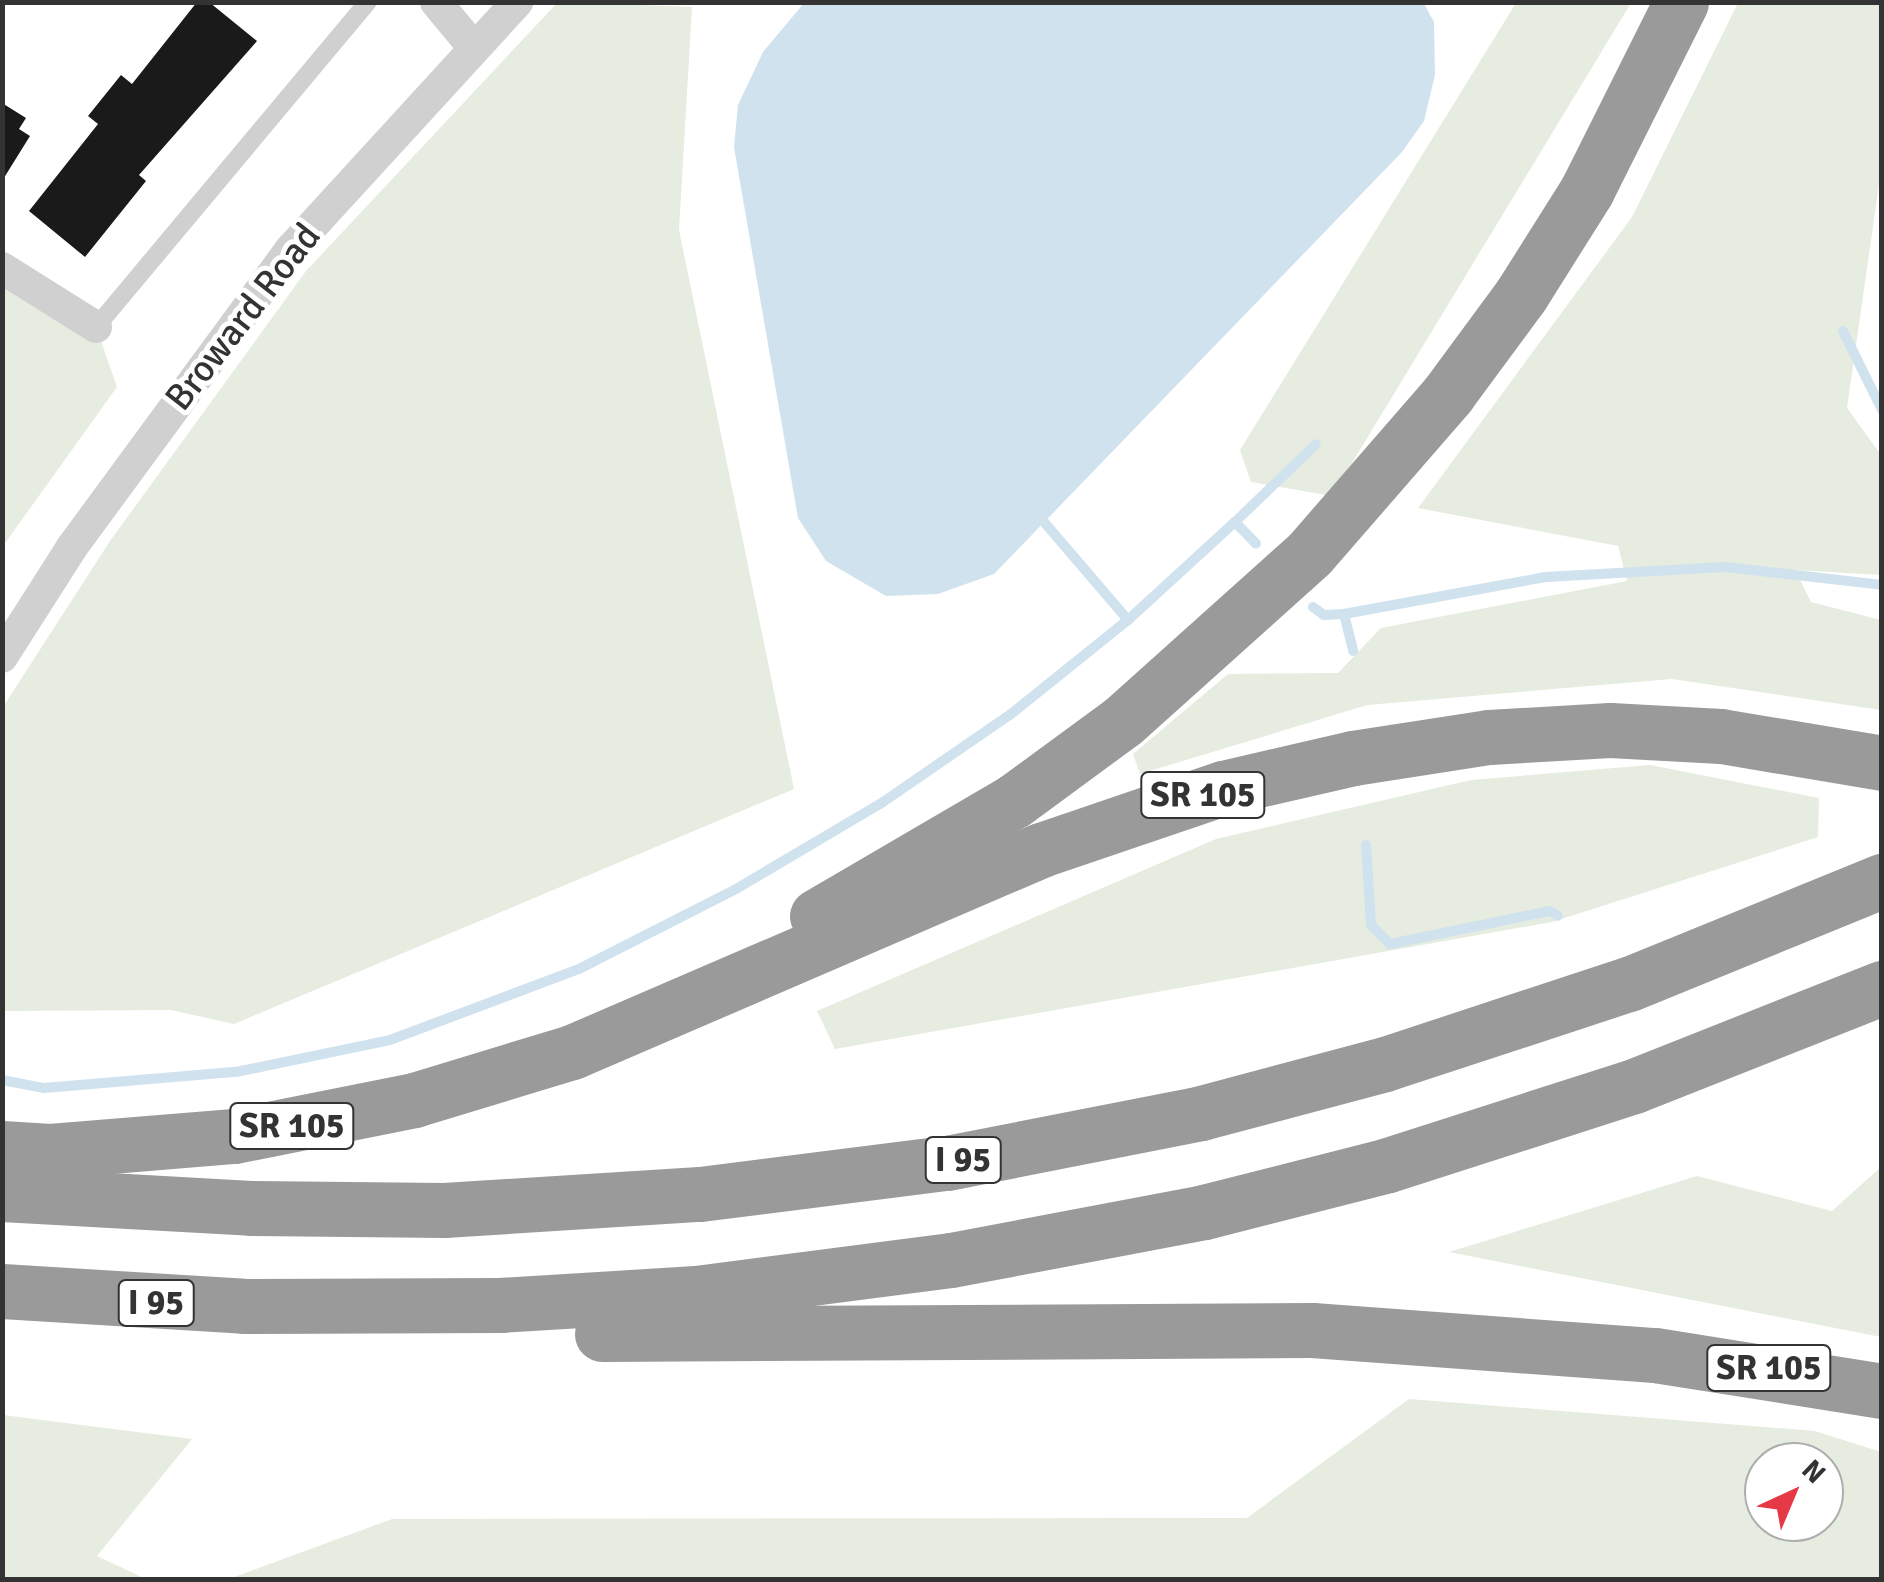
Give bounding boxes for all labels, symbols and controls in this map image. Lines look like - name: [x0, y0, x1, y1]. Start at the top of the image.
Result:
- street label: Broward Road: [156, 214, 330, 420]
- road number: SR 105: [1138, 765, 1268, 825]
- road number: SR 105: [227, 1096, 357, 1156]
- road number: I 95: [923, 1130, 1003, 1190]
- road number: I 95: [116, 1273, 196, 1333]
- road number: SR 105: [1704, 1338, 1834, 1398]
- north arrow: [1744, 1442, 1844, 1542]
- text: N: [1795, 1453, 1832, 1491]

